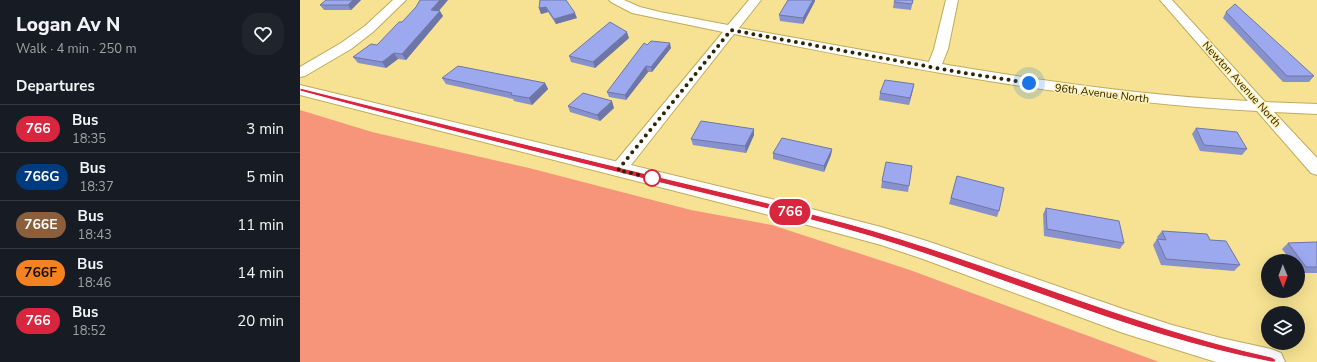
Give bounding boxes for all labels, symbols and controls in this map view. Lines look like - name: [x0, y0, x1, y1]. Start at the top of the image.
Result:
- text: Logan Av N: [16, 12, 120, 38]
- button: heart: [242, 13, 284, 55]
- street label: Newton Avenue North: [1199, 38, 1284, 131]
- text: Walk · 4 min · 250 m: [16, 40, 137, 58]
- your location: [1019, 73, 1039, 93]
- text: Departures: [16, 76, 95, 96]
- street label: 96th Avenue North: [1054, 80, 1150, 107]
- text: Bus: [72, 110, 98, 130]
- text: 766: [25, 119, 51, 138]
- text: 3 min: [246, 119, 284, 139]
- text: 18:35: [72, 130, 106, 148]
- text: Bus: [80, 158, 106, 178]
- text: 766G: [24, 167, 60, 186]
- text: 5 min: [246, 167, 284, 187]
- unlabelled marker: [643, 169, 661, 187]
- text: 18:37: [80, 178, 114, 196]
- line badge: 766: [767, 199, 813, 225]
- text: 766: [777, 202, 803, 221]
- text: Bus: [78, 206, 104, 226]
- text: 766E: [24, 215, 58, 234]
- text: 11 min: [237, 215, 284, 235]
- text: 18:43: [78, 226, 112, 244]
- text: Bus: [77, 254, 103, 274]
- north arrow: [1261, 254, 1305, 298]
- map controls: [1261, 254, 1305, 350]
- text: 766F: [24, 263, 57, 282]
- text: 14 min: [237, 263, 284, 283]
- text: 18:46: [77, 274, 111, 292]
- text: Bus: [72, 302, 98, 322]
- button: layers: [1261, 306, 1305, 350]
- text: 766: [25, 311, 51, 330]
- text: 20 min: [237, 311, 284, 331]
- text: 18:52: [72, 322, 106, 340]

